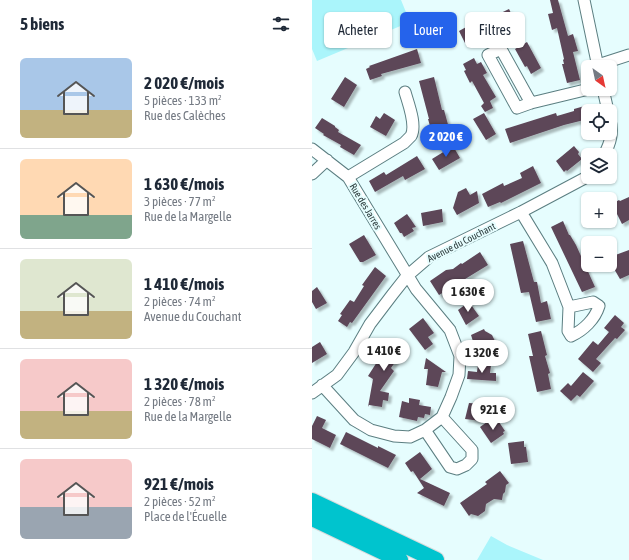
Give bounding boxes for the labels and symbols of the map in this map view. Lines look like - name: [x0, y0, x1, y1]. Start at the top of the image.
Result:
- north arrow: [581, 60, 617, 96]
- pin: 2 020 €: [409, 124, 483, 158]
- street label: Rue des Jarres: [348, 181, 384, 232]
- street label: Avenue du Couchant: [425, 220, 497, 264]
- pin: 1 630 €: [431, 279, 505, 313]
- pin: 1 410 €: [347, 338, 421, 372]
- pin: 1 320 €: [445, 340, 519, 374]
- pin: 921 €: [465, 397, 521, 431]

